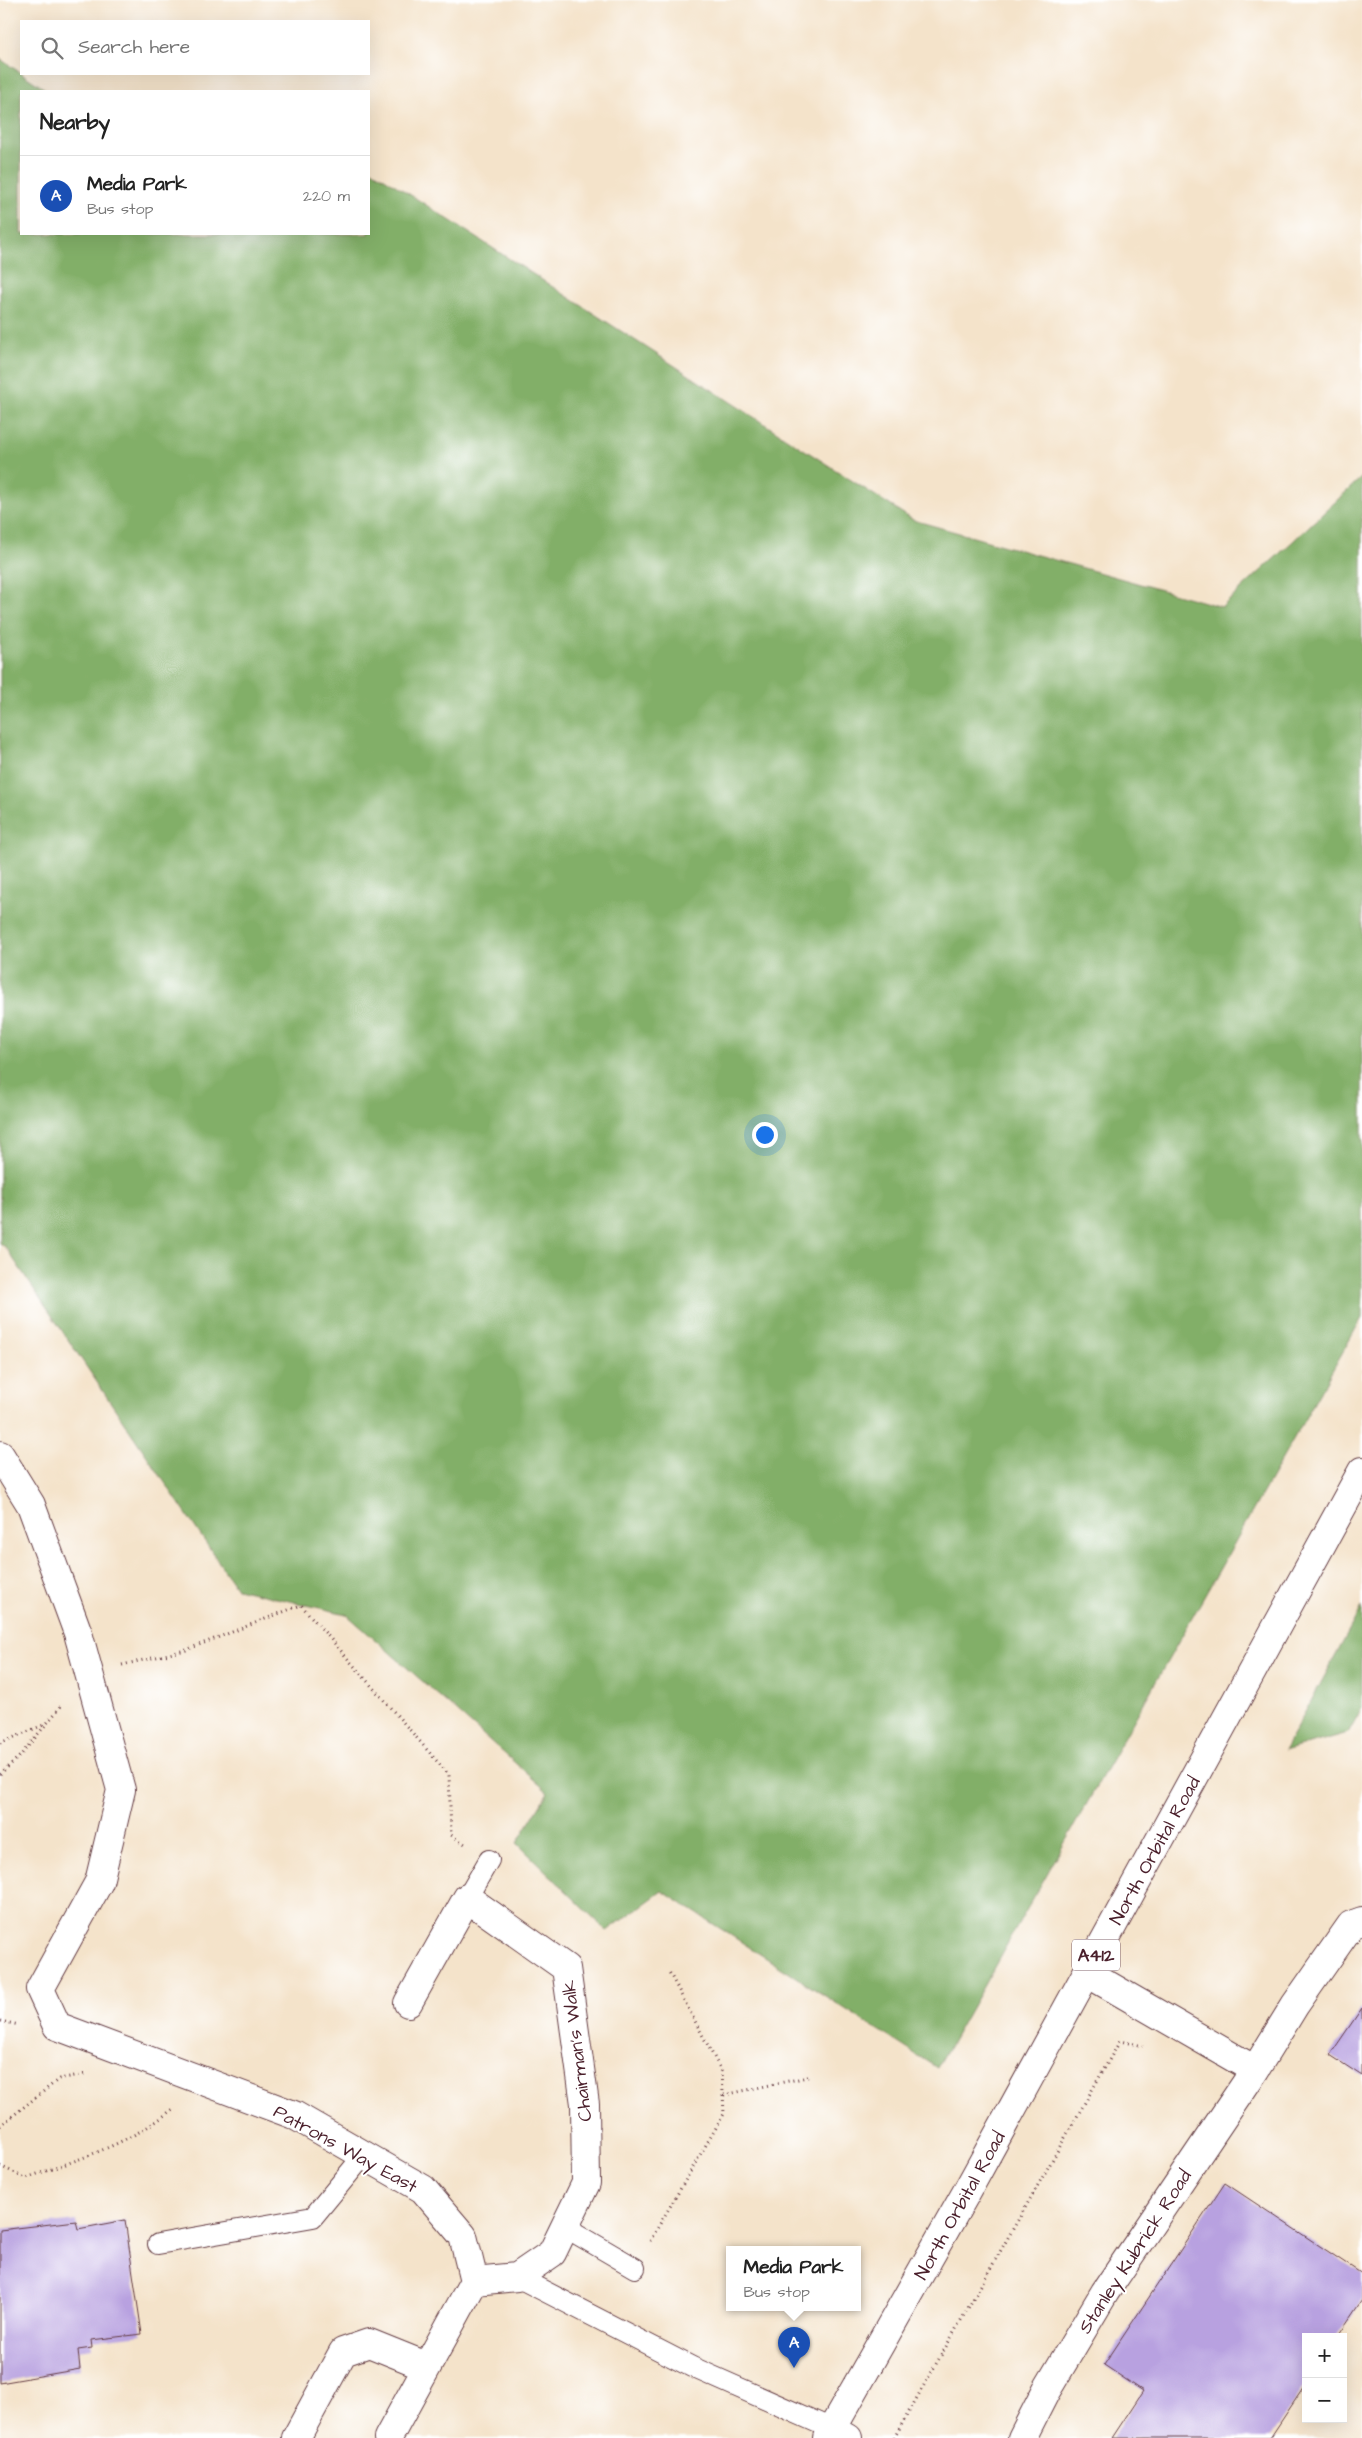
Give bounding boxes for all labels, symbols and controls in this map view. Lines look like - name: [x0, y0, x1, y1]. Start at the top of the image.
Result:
- search box: [20, 20, 370, 75]
- icon: search: [38, 34, 66, 62]
- text: Search here: [78, 34, 190, 61]
- text: Nearby: [40, 108, 110, 137]
- text: Media Park: [87, 171, 187, 198]
- text: A: [51, 185, 61, 207]
- text: 220 m: [303, 185, 350, 207]
- text: Bus stop: [87, 198, 153, 220]
- your location: [752, 1122, 778, 1148]
- street label: North Orbital Road: [1103, 1771, 1208, 1930]
- road number: A412: [1072, 1940, 1120, 1970]
- street label: Chairman's Walk: [555, 1978, 600, 2123]
- street label: Patrons Way East: [268, 2098, 422, 2201]
- street label: North Orbital Road: [908, 2126, 1013, 2285]
- street label: Stanley Kubrick Road: [1072, 2164, 1199, 2340]
- popup: [726, 2246, 861, 2311]
- text: Media Park: [744, 2254, 843, 2281]
- text: Bus stop: [744, 2281, 810, 2303]
- pin: A: [778, 2327, 810, 2368]
- map controls: [1302, 2333, 1347, 2423]
- button: +: [1302, 2333, 1347, 2378]
- button: −: [1302, 2378, 1347, 2423]

